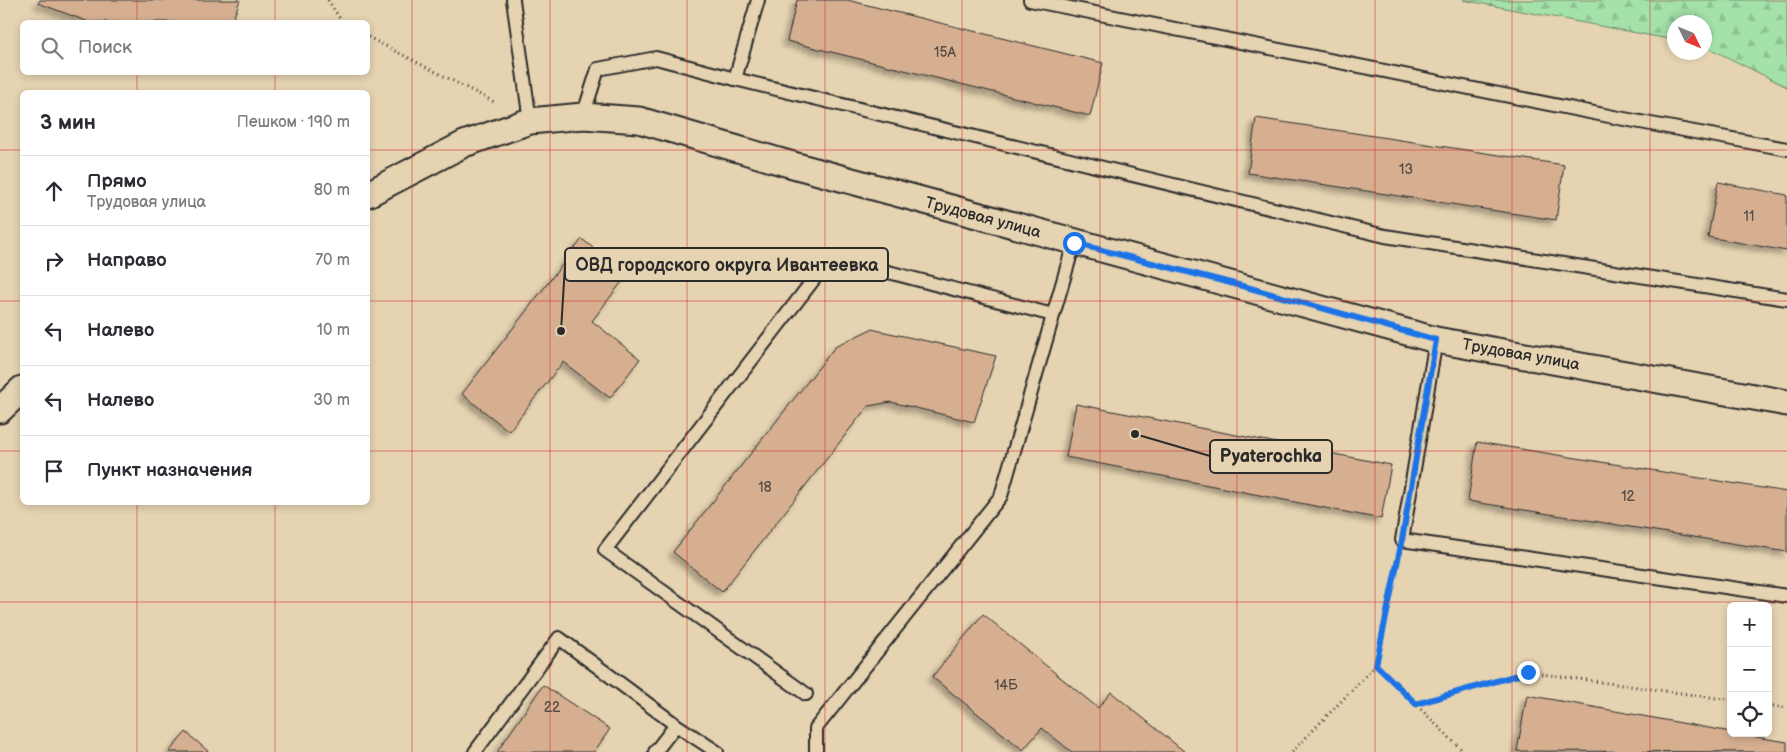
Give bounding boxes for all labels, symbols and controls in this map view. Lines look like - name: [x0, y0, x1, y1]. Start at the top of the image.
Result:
- north arrow: [1667, 15, 1712, 60]
- search box: [20, 20, 370, 75]
- icon: search: [38, 34, 66, 62]
- text: Поиск: [78, 36, 132, 59]
- house number: 15А: [934, 44, 956, 61]
- text: 3 мин: [40, 110, 96, 135]
- text: Пешком · 190 m: [237, 113, 350, 132]
- house number: 13: [1399, 161, 1413, 178]
- text: Прямо: [87, 170, 147, 193]
- icon: ahead: [40, 177, 68, 205]
- text: 80 m: [314, 181, 350, 200]
- text: Трудовая улица: [87, 193, 206, 212]
- street label: Трудовая улица: [923, 193, 1043, 243]
- house number: 11: [1744, 208, 1754, 225]
- route start: [1063, 232, 1086, 255]
- icon: right: [40, 247, 68, 275]
- callout: ОВД городского округа Ивантеевка: [565, 248, 888, 281]
- text: Направо: [87, 249, 167, 272]
- text: 70 m: [315, 251, 350, 270]
- text: ОВД городского округа Ивантеевка: [576, 255, 879, 276]
- icon: left: [40, 317, 68, 345]
- text: Налево: [87, 319, 154, 342]
- text: 10 m: [317, 321, 350, 340]
- street label: Трудовая улица: [1461, 335, 1582, 375]
- icon: left: [40, 387, 68, 415]
- text: Налево: [87, 389, 154, 412]
- text: 30 m: [313, 391, 350, 410]
- callout: Pyaterochka: [1210, 440, 1332, 473]
- text: Pyaterochka: [1220, 446, 1322, 467]
- icon: arrive: [40, 457, 68, 485]
- text: Пункт назначения: [87, 459, 252, 482]
- house number: 18: [758, 479, 772, 496]
- house number: 12: [1621, 488, 1636, 505]
- map controls: [1727, 602, 1772, 737]
- button: +: [1727, 602, 1772, 647]
- button: −: [1727, 647, 1772, 692]
- route end: [1517, 661, 1540, 684]
- house number: 14Б: [994, 677, 1018, 694]
- button: locate: [1727, 692, 1772, 737]
- house number: 22: [544, 699, 561, 716]

